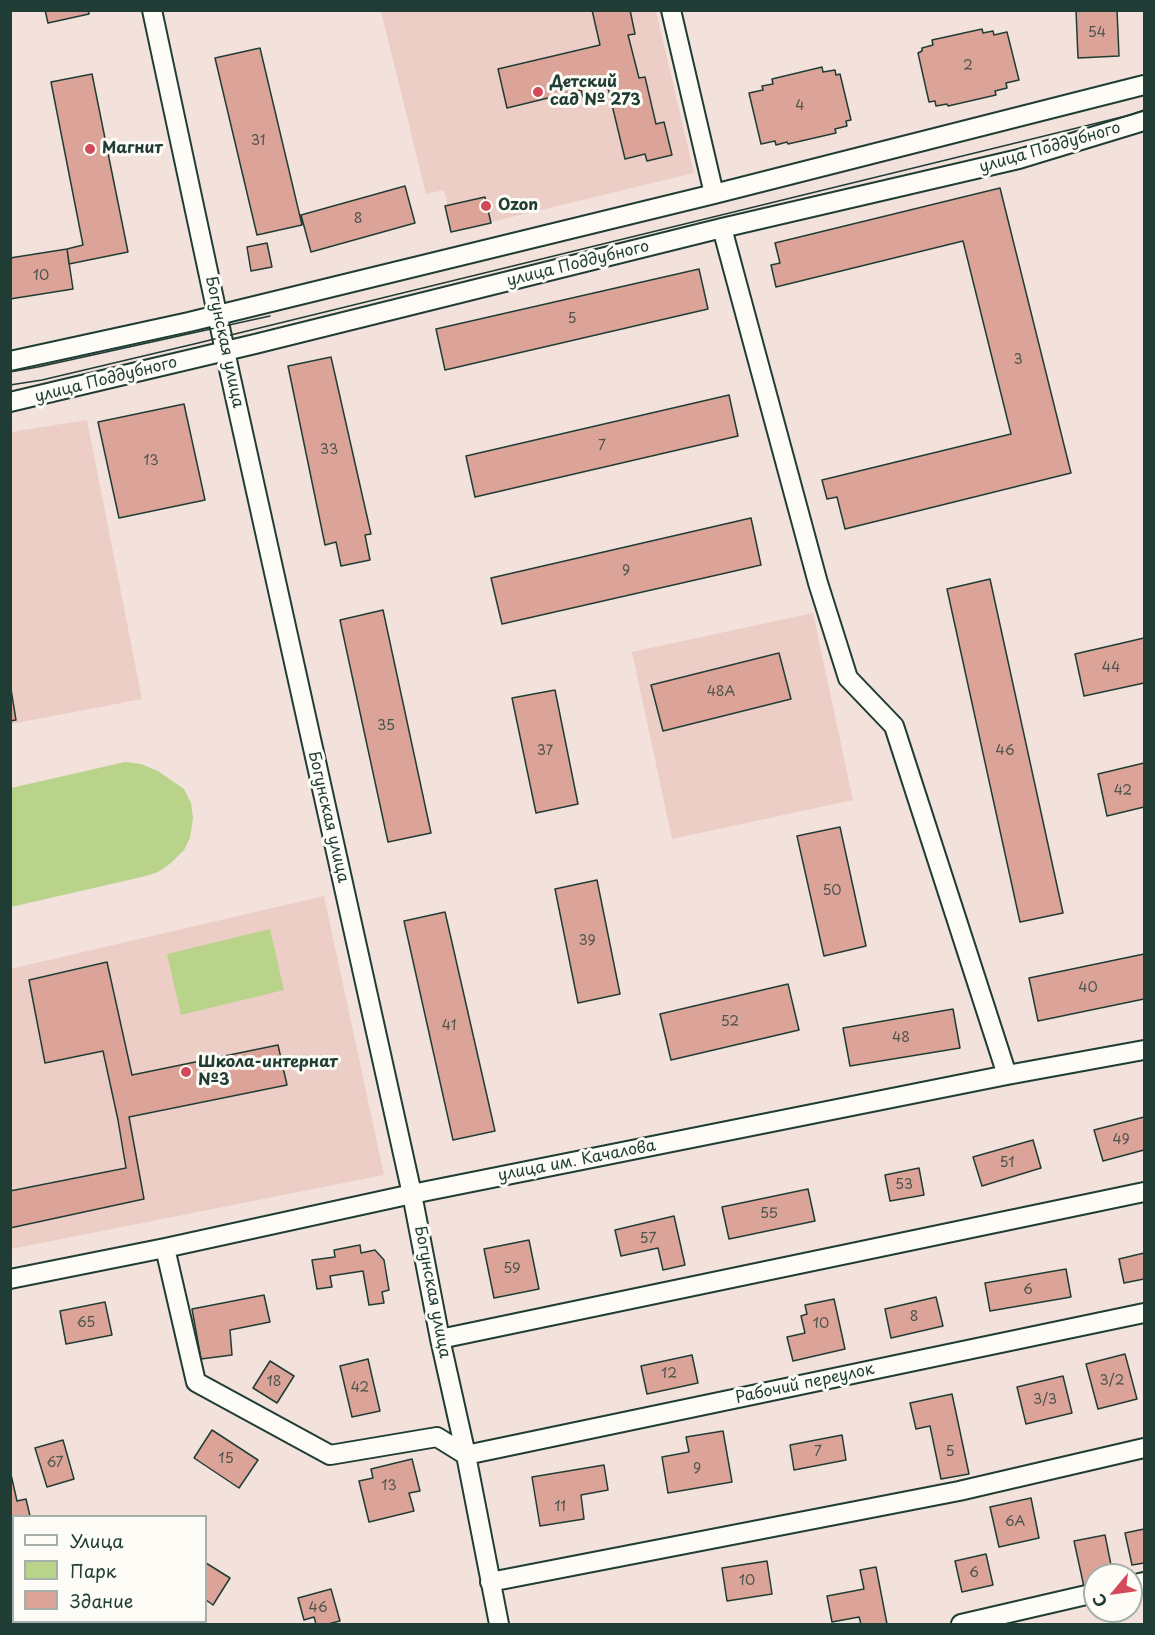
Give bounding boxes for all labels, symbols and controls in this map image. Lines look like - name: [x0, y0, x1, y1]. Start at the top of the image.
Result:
- house number: 54: [1088, 25, 1106, 41]
- house number: 2: [963, 58, 973, 74]
- place label: Детский сад № 273: [550, 73, 641, 111]
- marker: Детский сад № 273: [531, 85, 545, 99]
- house number: 4: [795, 98, 805, 114]
- street label: улица Поддубного: [977, 119, 1123, 177]
- house number: 31: [251, 133, 265, 149]
- place label: Магнит: [102, 139, 163, 159]
- marker: Магнит: [83, 142, 97, 156]
- place label: Ozon: [498, 196, 538, 216]
- marker: Ozon: [479, 199, 493, 213]
- house number: 8: [354, 211, 362, 227]
- street label: улица Поддубного: [505, 237, 651, 291]
- house number: 10: [33, 268, 49, 284]
- street label: Богунская улица: [201, 274, 247, 410]
- house number: 5: [567, 311, 577, 327]
- house number: 3: [1013, 352, 1023, 368]
- street label: улица Поддубного: [33, 353, 179, 407]
- house number: 7: [598, 438, 606, 454]
- house number: 33: [320, 442, 338, 458]
- house number: 13: [143, 453, 159, 469]
- house number: 9: [622, 563, 630, 579]
- house number: 44: [1102, 660, 1120, 676]
- house number: 48А: [707, 684, 735, 700]
- house number: 35: [377, 718, 395, 734]
- house number: 37: [537, 743, 553, 759]
- house number: 46: [995, 743, 1015, 759]
- street label: Богунская улица: [304, 749, 352, 885]
- house number: 42: [1114, 783, 1132, 799]
- house number: 50: [822, 883, 842, 899]
- house number: 39: [578, 933, 596, 949]
- house number: 40: [1078, 980, 1098, 996]
- house number: 52: [721, 1014, 739, 1030]
- house number: 41: [442, 1018, 456, 1034]
- house number: 48: [892, 1030, 910, 1046]
- place label: Школа-интернат №3: [198, 1053, 338, 1091]
- marker: Школа-интернат №3: [179, 1065, 193, 1079]
- house number: 49: [1112, 1132, 1130, 1148]
- street label: улица им. Качалова: [496, 1136, 658, 1186]
- house number: 51: [1000, 1155, 1014, 1171]
- house number: 53: [895, 1177, 913, 1193]
- house number: 55: [760, 1206, 778, 1222]
- street label: Богунская улица: [410, 1224, 454, 1360]
- house number: 57: [640, 1231, 656, 1247]
- house number: 59: [503, 1261, 521, 1277]
- house number: 6: [1023, 1282, 1033, 1298]
- house number: 8: [910, 1309, 918, 1325]
- house number: 65: [77, 1315, 95, 1331]
- house number: 10: [813, 1316, 829, 1332]
- street label: Рабочий переулок: [734, 1360, 876, 1408]
- house number: 12: [661, 1366, 677, 1382]
- house number: 3/2: [1100, 1373, 1124, 1389]
- house number: 18: [266, 1374, 282, 1390]
- house number: 42: [351, 1380, 369, 1396]
- house number: 3/3: [1033, 1392, 1057, 1408]
- house number: 7: [814, 1444, 822, 1460]
- house number: 5: [945, 1444, 955, 1460]
- house number: 15: [218, 1451, 234, 1467]
- house number: 67: [46, 1455, 64, 1471]
- house number: 9: [693, 1461, 701, 1477]
- house number: 13: [381, 1478, 397, 1494]
- house number: 11: [554, 1499, 566, 1515]
- house number: 6А: [1005, 1514, 1025, 1530]
- legend: [12, 1515, 207, 1623]
- text: Улица: [70, 1527, 124, 1554]
- text: Парк: [70, 1557, 116, 1584]
- north arrow: [1083, 1563, 1143, 1623]
- house number: 6: [969, 1565, 979, 1581]
- house number: 10: [739, 1573, 755, 1589]
- text: Здание: [70, 1587, 133, 1614]
- text: С: [1086, 1590, 1112, 1612]
- house number: 46: [308, 1600, 328, 1616]

